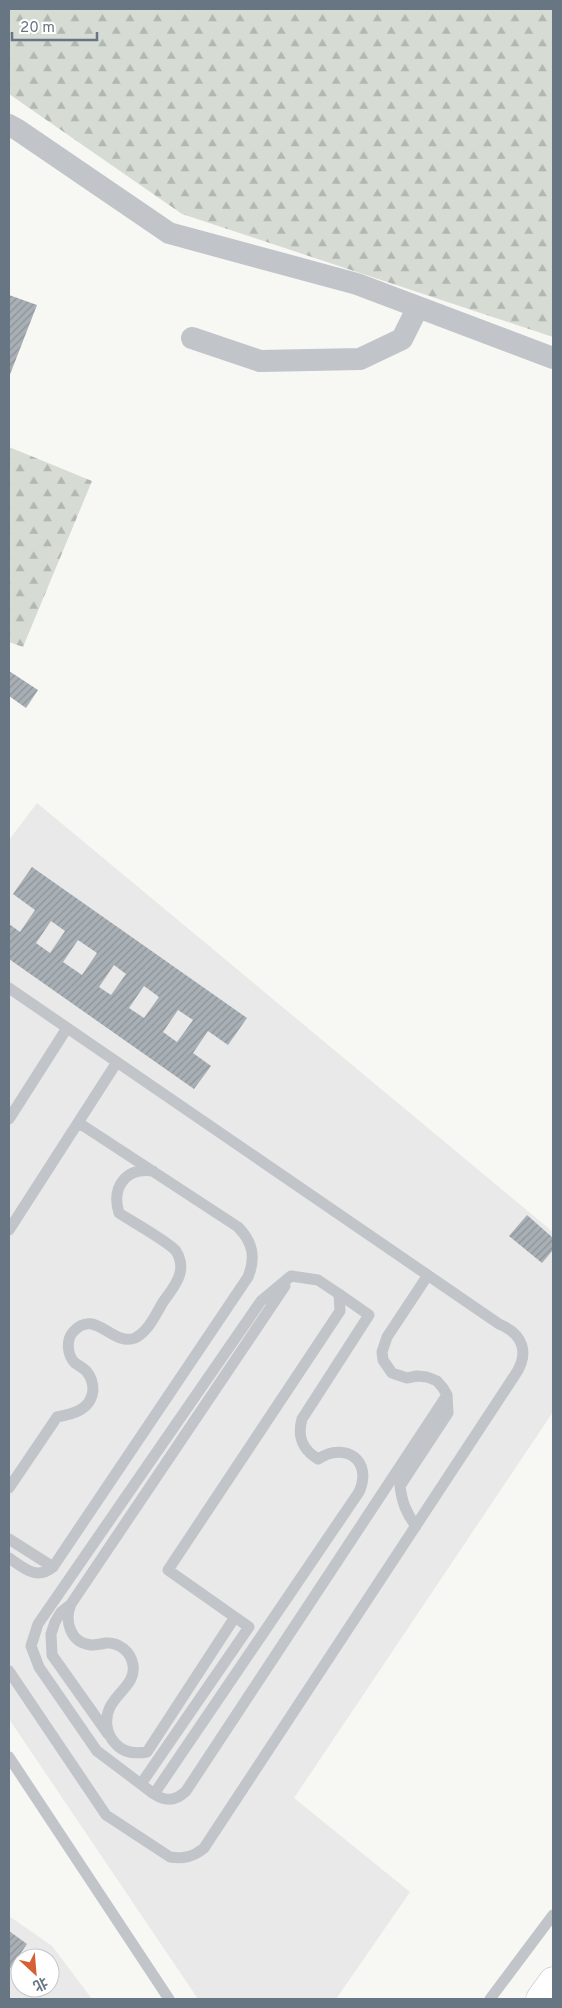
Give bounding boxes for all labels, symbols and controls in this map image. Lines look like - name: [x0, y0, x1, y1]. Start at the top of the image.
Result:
- scale bar: [12, 10, 98, 42]
- text: 20 m: [20, 19, 55, 38]
- north arrow: [10, 1948, 60, 1998]
- text: 北: [30, 1973, 50, 1994]

